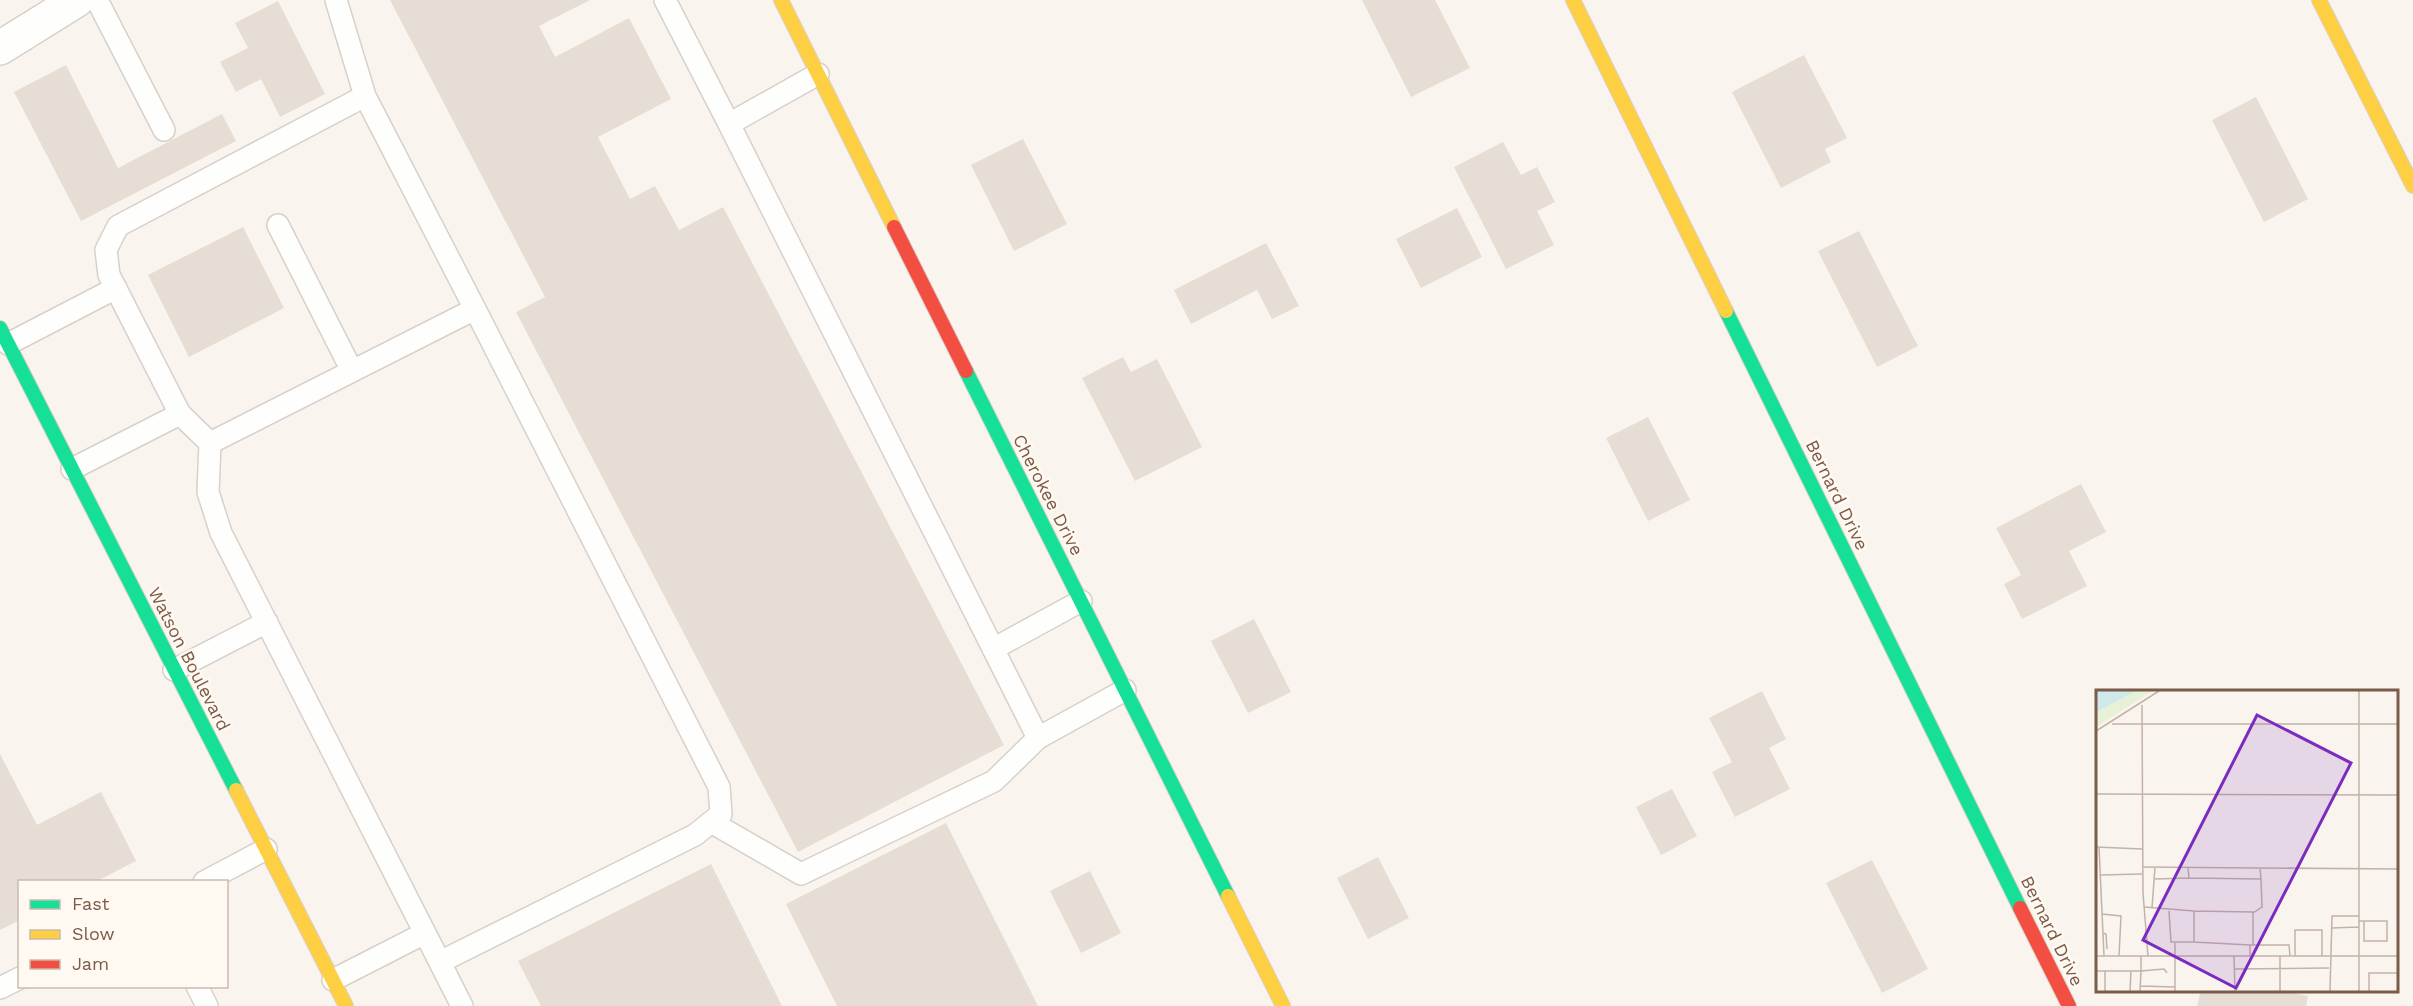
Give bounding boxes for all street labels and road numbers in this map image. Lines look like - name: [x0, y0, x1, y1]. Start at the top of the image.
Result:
- street label: Cherokee Drive: [1009, 431, 1088, 559]
- street label: Bernard Drive: [1802, 436, 1873, 553]
- street label: Watson Boulevard: [144, 583, 235, 734]
- street label: Bernard Drive: [2017, 872, 2088, 989]

